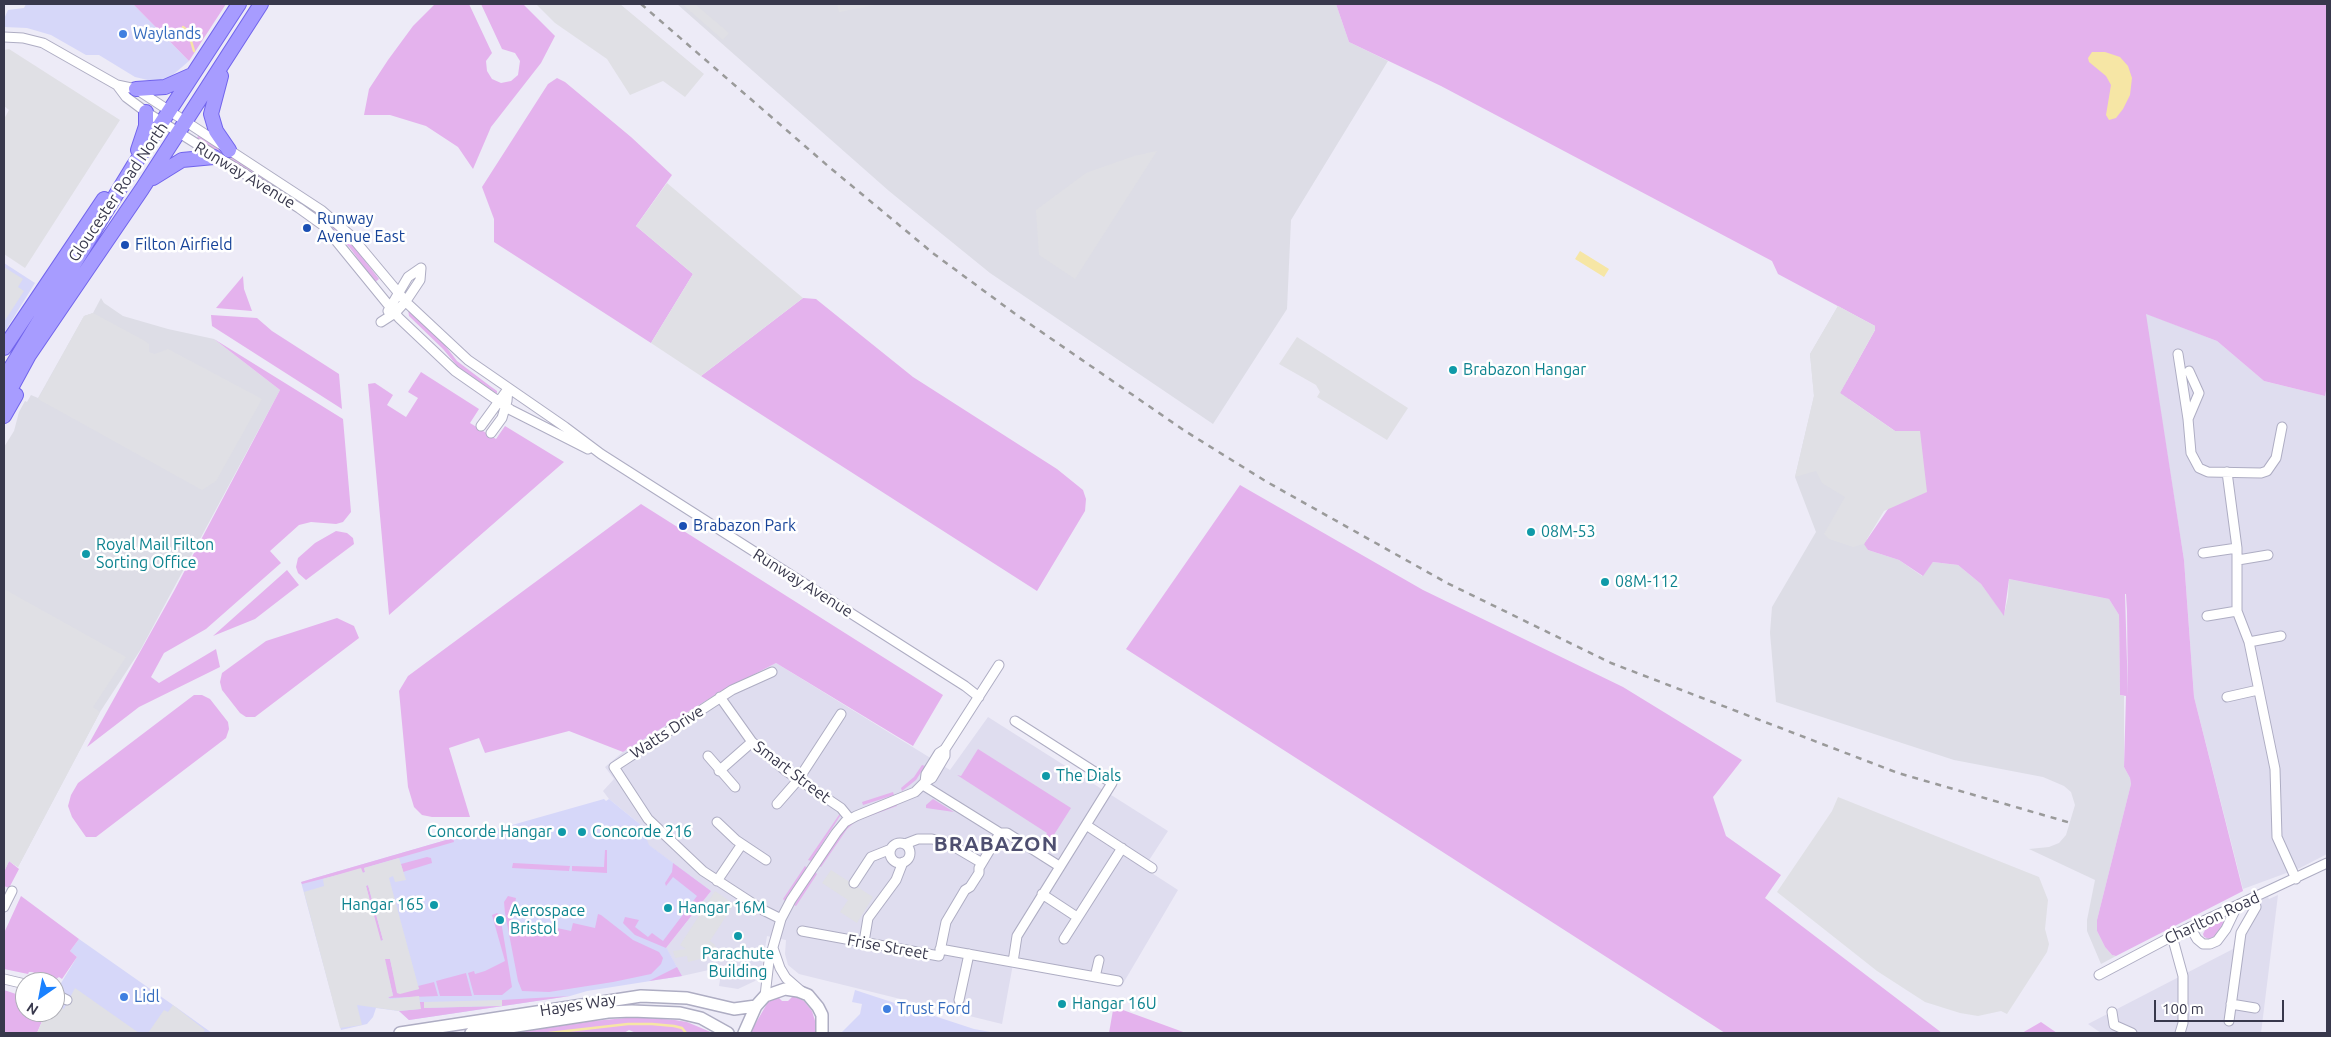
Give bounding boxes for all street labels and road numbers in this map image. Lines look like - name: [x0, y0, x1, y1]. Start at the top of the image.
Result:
- street label: Gloucester Road North: [64, 119, 172, 265]
- street label: Runway Avenue: [191, 137, 299, 213]
- street label: Runway Avenue: [750, 545, 856, 621]
- street label: Watts Drive: [627, 701, 707, 763]
- street label: Smart Street: [750, 737, 834, 807]
- street label: Charlton Road: [2161, 888, 2263, 948]
- street label: Frise Street: [846, 930, 930, 964]
- street label: Hayes Way: [539, 990, 617, 1020]

